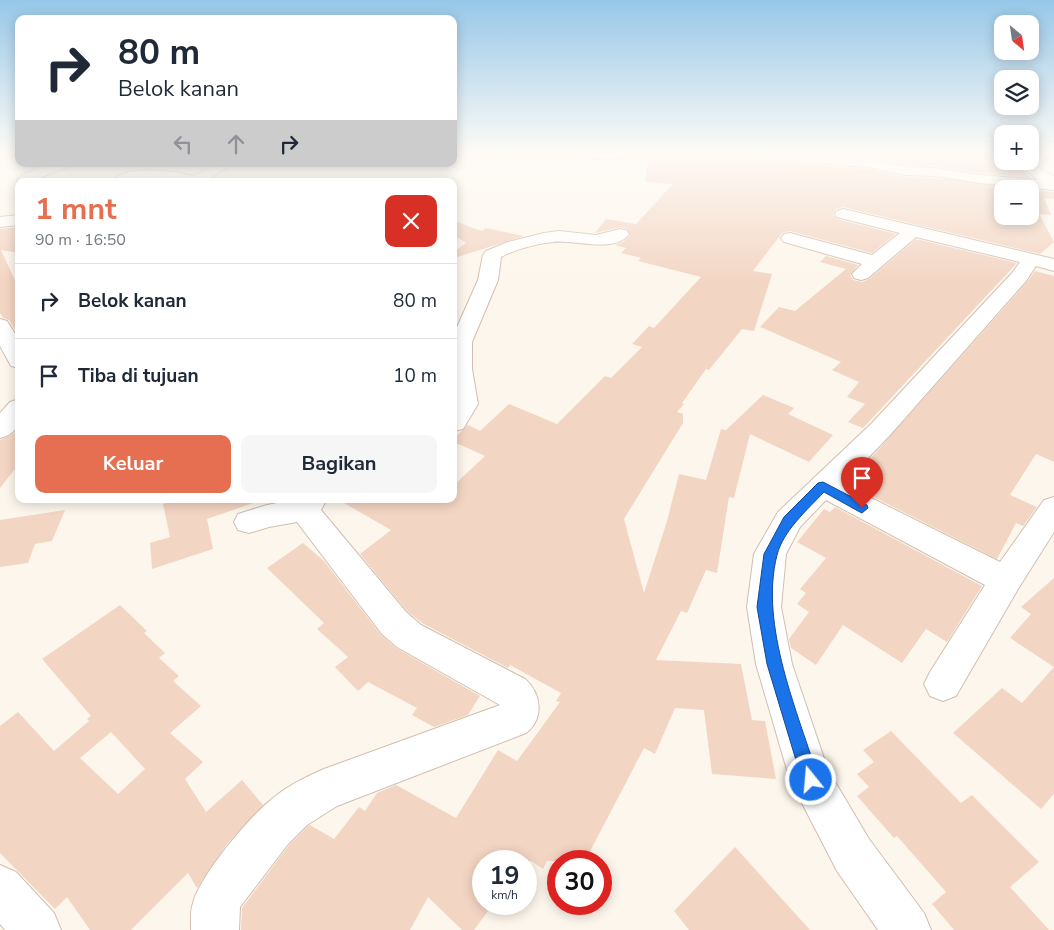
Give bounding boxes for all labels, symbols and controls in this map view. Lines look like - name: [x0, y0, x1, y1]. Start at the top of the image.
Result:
- north arrow: [994, 15, 1039, 60]
- map controls: [994, 15, 1039, 225]
- text: 80 m: [118, 29, 200, 76]
- icon: right: [35, 35, 100, 100]
- button: layers: [994, 70, 1039, 115]
- text: Belok kanan: [118, 74, 239, 104]
- button: +: [994, 125, 1039, 170]
- icon: left: [169, 130, 197, 158]
- icon: ahead: [222, 130, 250, 158]
- icon: right: [275, 130, 303, 158]
- button: −: [994, 180, 1039, 225]
- text: 1 mnt: [35, 189, 116, 230]
- button: close: [385, 195, 437, 247]
- text: 90 m · 16:50: [35, 229, 126, 251]
- icon: right: [35, 287, 63, 315]
- text: Belok kanan: [78, 288, 187, 314]
- text: 80 m: [393, 288, 437, 314]
- icon: arrive: [35, 362, 63, 390]
- text: Tiba di tujuan: [78, 363, 199, 389]
- text: 10 m: [393, 363, 437, 389]
- button: Keluar: [35, 435, 231, 493]
- button: Bagikan: [241, 435, 437, 493]
- pin: [841, 457, 883, 508]
- icon: arrive: [848, 464, 876, 492]
- position arrow: [784, 753, 836, 805]
- speed limit sign: 30: [547, 850, 612, 915]
- text: 19: [489, 859, 520, 893]
- text: km/h: [491, 887, 518, 903]

